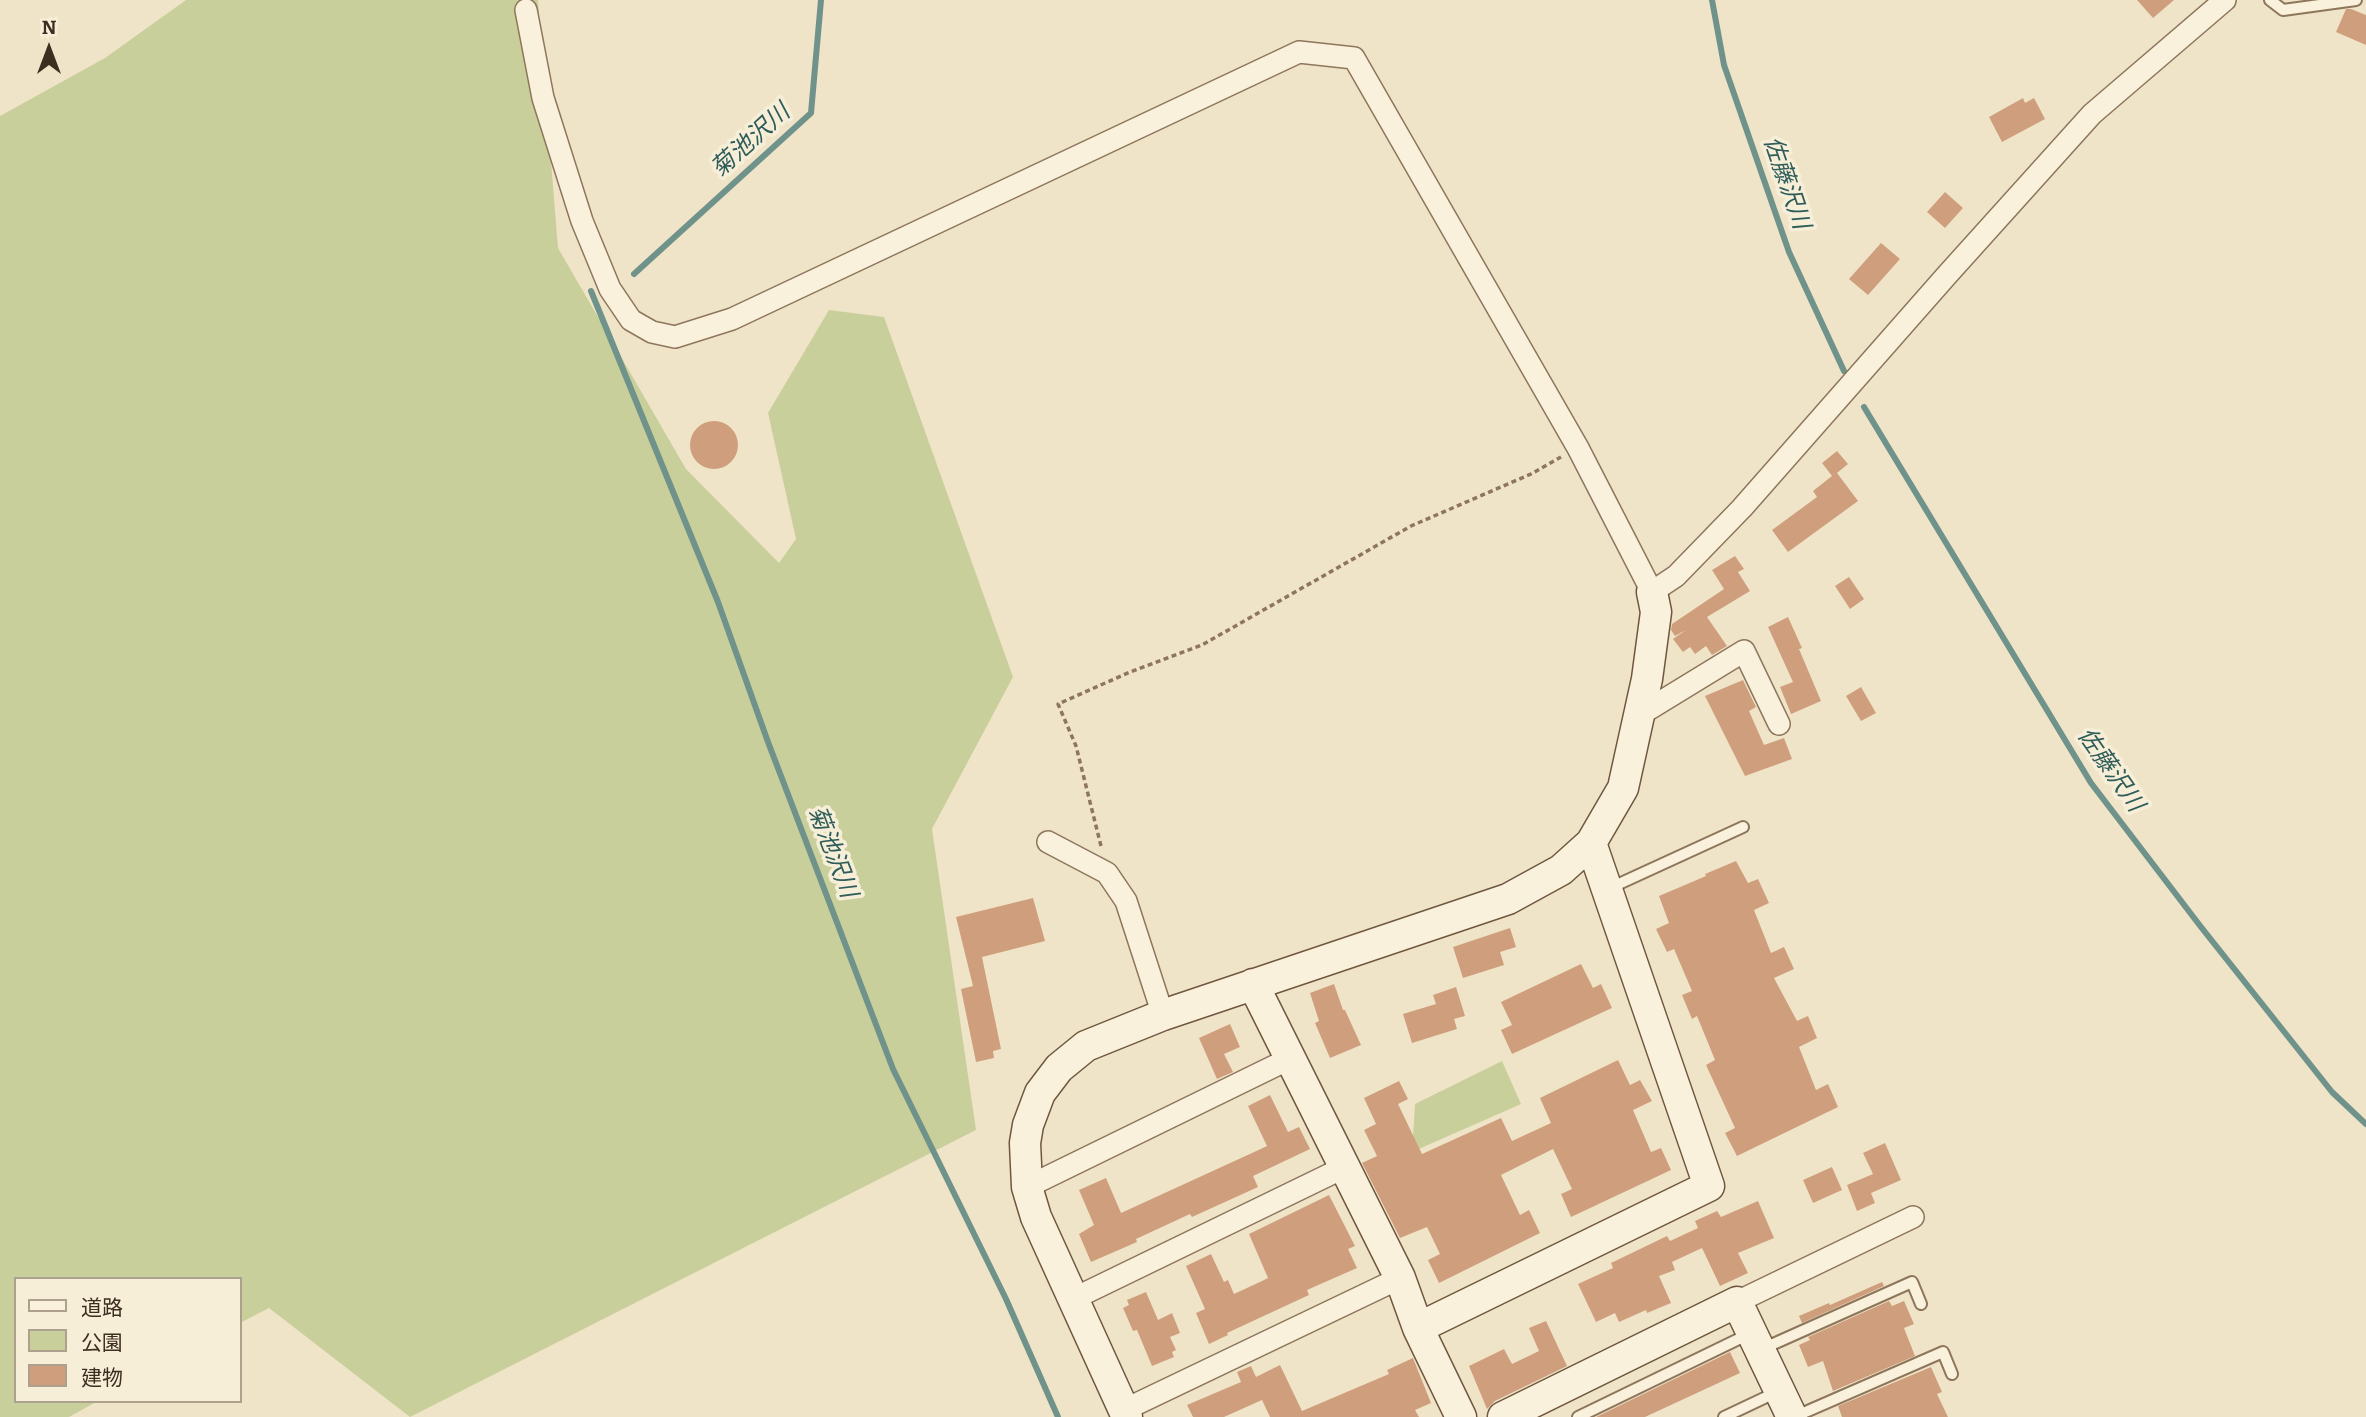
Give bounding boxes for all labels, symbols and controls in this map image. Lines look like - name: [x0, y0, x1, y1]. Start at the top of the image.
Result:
- north arrow: [14, 14, 84, 84]
- text: N: [42, 16, 56, 39]
- water label: 菊池沢川: [706, 98, 796, 184]
- water label: 佐藤沢川: [1757, 133, 1815, 233]
- water label: 佐藤沢川: [2071, 722, 2149, 818]
- water label: 菊池沢川: [801, 802, 863, 902]
- legend: [14, 1277, 242, 1403]
- text: 道路: [81, 1295, 123, 1321]
- text: 公園: [81, 1330, 123, 1356]
- text: 建物: [81, 1365, 123, 1391]

